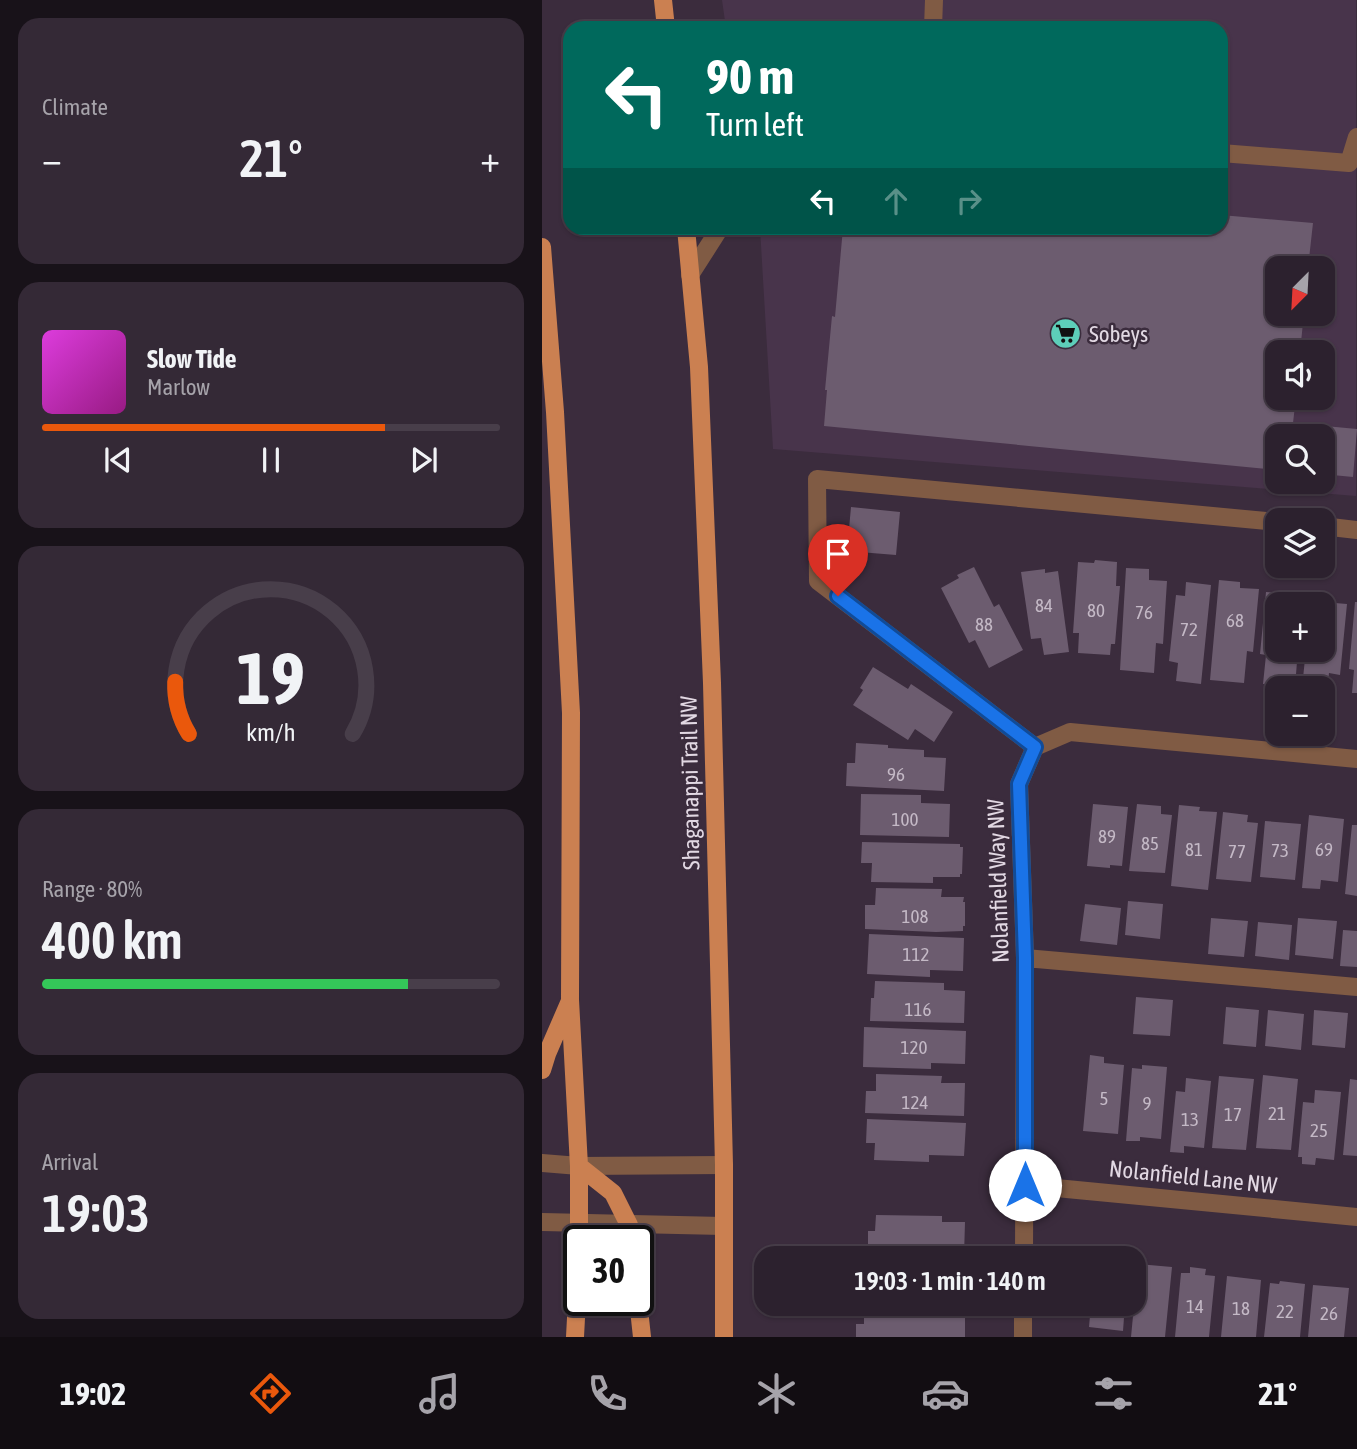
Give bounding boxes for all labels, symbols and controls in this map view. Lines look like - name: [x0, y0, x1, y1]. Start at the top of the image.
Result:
- text: 90 m: [706, 48, 794, 104]
- icon: left: [591, 49, 682, 140]
- text: Climate: [42, 94, 108, 120]
- text: Turn left: [706, 106, 804, 143]
- text: 21°: [239, 128, 303, 188]
- text: −: [42, 137, 62, 180]
- text: +: [480, 137, 500, 180]
- icon: left: [804, 182, 842, 220]
- icon: ahead: [877, 182, 915, 220]
- icon: right: [950, 182, 988, 220]
- north arrow: [1265, 256, 1335, 326]
- map controls: [1265, 256, 1335, 746]
- supermarket icon: Sobeys: [1049, 317, 1083, 351]
- place label: Sobeys: [1089, 321, 1148, 347]
- button: sound: [1265, 340, 1335, 410]
- text: Slow Tide: [147, 344, 237, 374]
- text: Marlow: [147, 374, 210, 400]
- button: search: [1265, 424, 1335, 494]
- icon: previous: [99, 441, 137, 479]
- icon: pause: [252, 441, 290, 479]
- icon: next: [405, 441, 443, 479]
- button: layers: [1265, 508, 1335, 578]
- pin: [808, 524, 868, 596]
- icon: arrive: [819, 535, 857, 573]
- button: +: [1265, 592, 1335, 662]
- house number: 84: [1035, 594, 1053, 616]
- house number: 80: [1087, 599, 1105, 621]
- house number: 76: [1135, 601, 1153, 623]
- house number: 68: [1226, 609, 1244, 631]
- house number: 88: [975, 613, 993, 635]
- house number: 72: [1180, 618, 1198, 640]
- text: 19: [237, 637, 305, 720]
- button: −: [1265, 676, 1335, 746]
- street label: Shaganappi Trail NW: [675, 695, 705, 870]
- text: km/h: [246, 718, 296, 746]
- house number: 96: [887, 763, 905, 785]
- street label: Nolanfield Way NW: [982, 798, 1014, 963]
- house number: 100: [892, 808, 918, 830]
- house number: 89: [1098, 825, 1116, 847]
- house number: 85: [1141, 832, 1159, 854]
- house number: 81: [1185, 838, 1203, 860]
- house number: 69: [1315, 838, 1333, 860]
- house number: 73: [1271, 839, 1289, 861]
- house number: 77: [1228, 840, 1246, 862]
- text: Range · 80%: [42, 876, 142, 902]
- house number: 108: [902, 905, 928, 927]
- text: 400 km: [42, 910, 183, 970]
- house number: 112: [903, 943, 929, 965]
- house number: 116: [905, 998, 931, 1020]
- house number: 120: [901, 1036, 927, 1058]
- house number: 5: [1100, 1087, 1108, 1109]
- house number: 124: [902, 1091, 928, 1113]
- house number: 9: [1143, 1092, 1152, 1114]
- house number: 21: [1268, 1102, 1286, 1124]
- house number: 17: [1224, 1103, 1242, 1125]
- house number: 13: [1181, 1108, 1199, 1130]
- house number: 25: [1310, 1119, 1328, 1141]
- position arrow: [988, 1148, 1062, 1222]
- text: Arrival: [42, 1149, 98, 1175]
- street label: Nolanfield Lane NW: [1108, 1155, 1279, 1199]
- text: 19:03: [42, 1183, 150, 1243]
- speed limit sign: 30: [563, 1225, 654, 1316]
- text: 19:03 · 1 min · 140 m: [854, 1266, 1046, 1296]
- house number: 14: [1186, 1295, 1204, 1317]
- house number: 18: [1232, 1297, 1250, 1319]
- house number: 22: [1276, 1300, 1294, 1322]
- house number: 26: [1320, 1302, 1338, 1324]
- icon: directions: [246, 1369, 295, 1418]
- icon: music: [415, 1369, 464, 1418]
- icon: phone: [583, 1369, 632, 1418]
- icon: climate: [752, 1369, 801, 1418]
- icon: car: [921, 1369, 970, 1418]
- icon: filters: [1089, 1369, 1138, 1418]
- text: 19:02: [60, 1375, 126, 1412]
- text: 21°: [1258, 1375, 1297, 1412]

